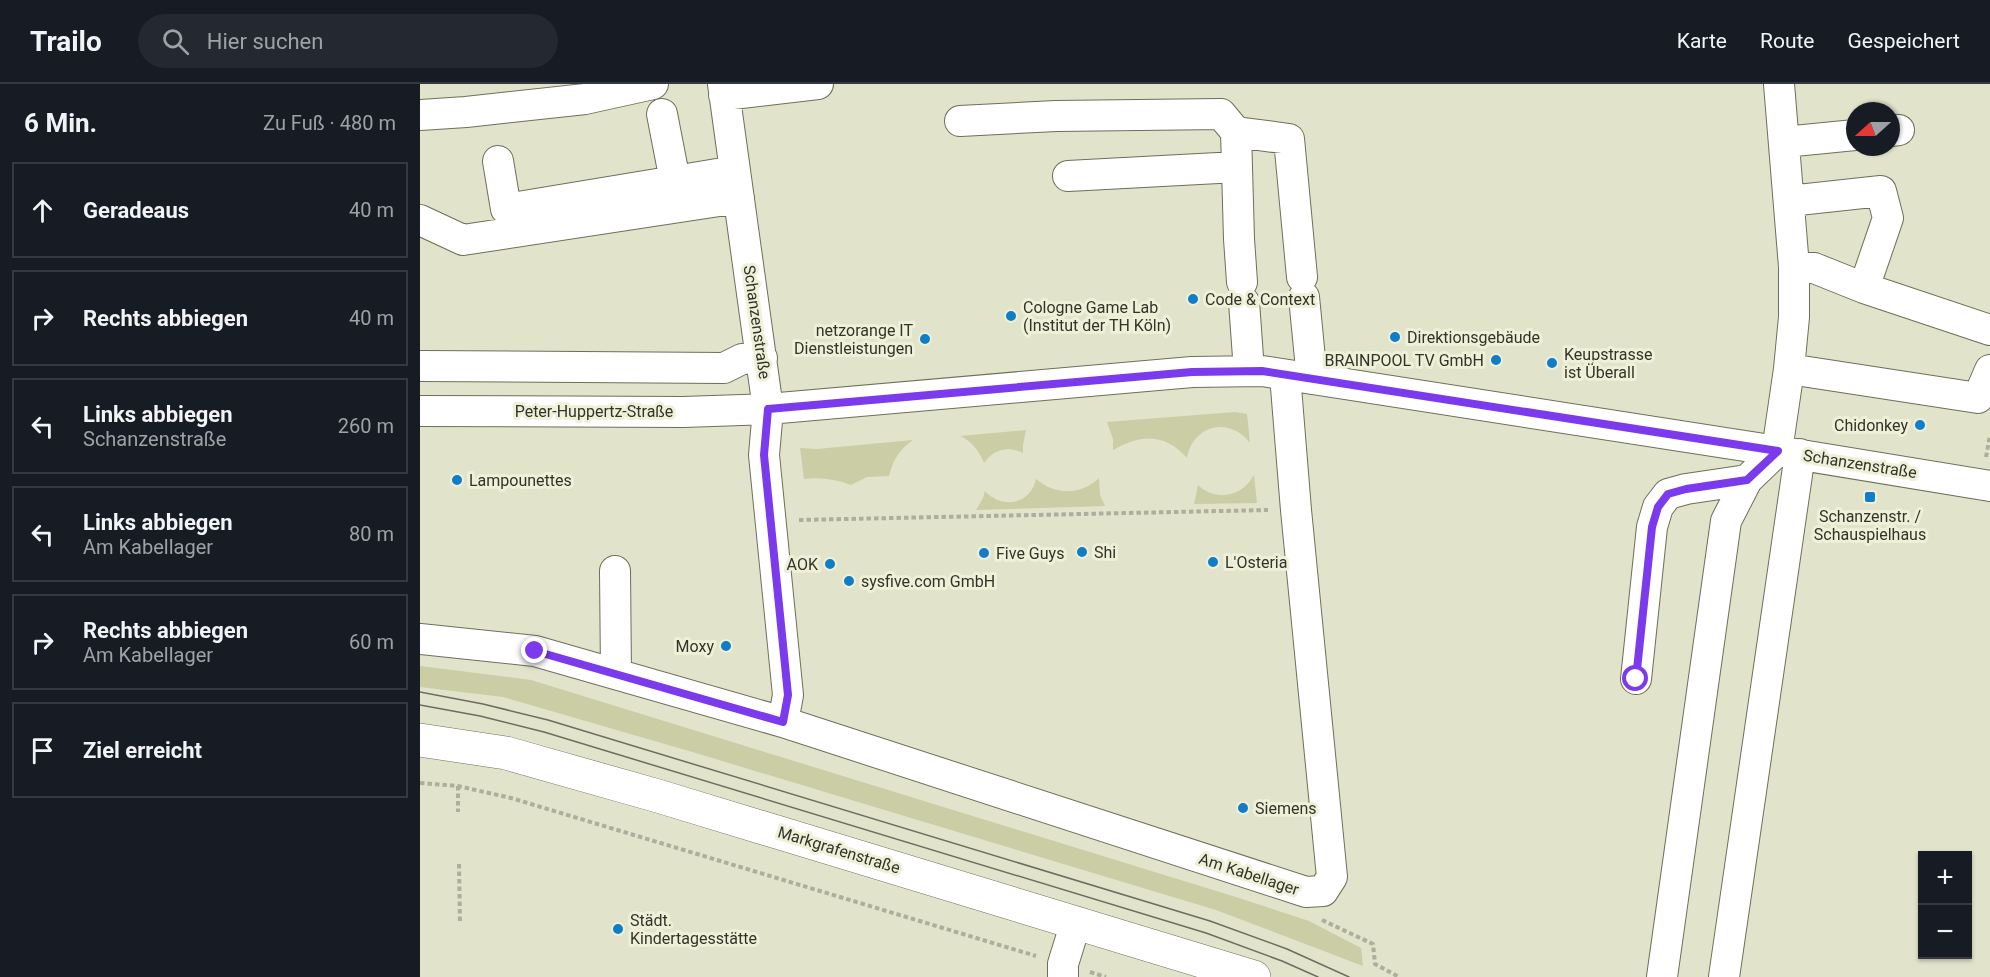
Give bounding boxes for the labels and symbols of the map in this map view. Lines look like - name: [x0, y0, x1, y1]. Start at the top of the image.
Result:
- north arrow: [1846, 102, 1900, 156]
- street label: Schanzenstraße: [740, 264, 774, 380]
- place label: Code & Context: [1205, 290, 1315, 309]
- marker: Code & Context: [1186, 292, 1200, 306]
- place label: Cologne Game Lab (Institut der TH Köln): [1023, 298, 1171, 335]
- marker: Cologne Game Lab (Institut der TH Köln): [1004, 309, 1018, 323]
- place label: netzorange IT Dienstleistungen: [794, 321, 913, 358]
- place label: Direktionsgebäude: [1407, 328, 1540, 347]
- marker: Direktionsgebäude: [1388, 330, 1402, 344]
- marker: netzorange IT Dienstleistungen: [918, 332, 932, 346]
- place label: Keupstrasse ist Überall: [1564, 345, 1652, 382]
- place label: BRAINPOOL TV GmbH: [1324, 351, 1484, 370]
- marker: BRAINPOOL TV GmbH: [1489, 353, 1503, 367]
- marker: Keupstrasse ist Überall: [1545, 356, 1559, 370]
- street label: Peter-Huppertz-Straße: [515, 402, 673, 421]
- place label: Chidonkey: [1834, 416, 1908, 435]
- marker: Chidonkey: [1913, 418, 1927, 432]
- street label: Schanzenstraße: [1802, 446, 1918, 482]
- place label: Lampounettes: [469, 471, 572, 490]
- marker: Lampounettes: [450, 473, 464, 487]
- marker: Schanzenstr. / Schauspielhaus: [1863, 490, 1877, 504]
- place label: Schanzenstr. / Schauspielhaus: [1814, 507, 1926, 544]
- place label: Shi: [1094, 543, 1116, 562]
- place label: Five Guys: [996, 544, 1064, 563]
- marker: Shi: [1075, 545, 1089, 559]
- marker: Five Guys: [977, 546, 991, 560]
- place label: L'Osteria: [1225, 553, 1287, 572]
- place label: AOK: [787, 555, 819, 574]
- marker: L'Osteria: [1206, 555, 1220, 569]
- marker: AOK: [823, 557, 837, 571]
- place label: sysfive.com GmbH: [861, 572, 995, 591]
- marker: sysfive.com GmbH: [842, 574, 856, 588]
- route end: [521, 637, 547, 663]
- place label: Moxy: [676, 637, 714, 656]
- marker: Moxy: [719, 639, 733, 653]
- route start: [1622, 665, 1648, 691]
- place label: Siemens: [1255, 799, 1316, 818]
- marker: Siemens: [1236, 801, 1250, 815]
- street label: Markgrafenstraße: [776, 822, 902, 878]
- street label: Am Kabellager: [1197, 849, 1302, 899]
- place label: Städt. Kindertagesstätte: [630, 911, 757, 948]
- marker: Städt. Kindertagesstätte: [611, 922, 625, 936]

